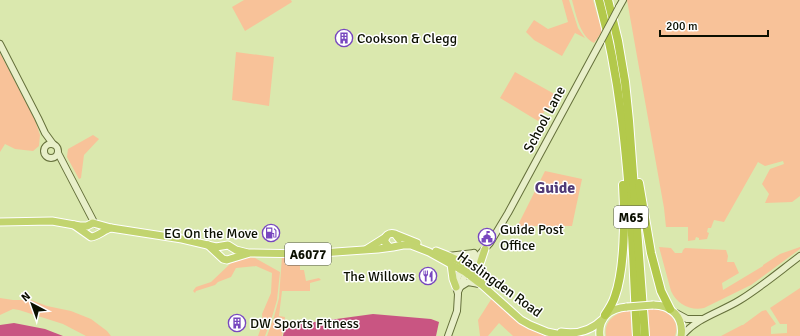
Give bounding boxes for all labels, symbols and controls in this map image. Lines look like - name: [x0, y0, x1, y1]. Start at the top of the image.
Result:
- scale bar: [660, 12, 768, 38]
- text: 200 m: [666, 19, 698, 34]
- building icon: Cookson & Clegg: [334, 28, 354, 48]
- place label: Cookson & Clegg: [357, 30, 457, 47]
- street label: School Lane: [520, 83, 569, 155]
- district label: Guide: [535, 178, 575, 198]
- road number: M65: [614, 206, 648, 228]
- place label: Guide Post Office: [500, 221, 564, 254]
- fuel station icon: EG On the Move: [261, 223, 281, 243]
- place label: EG On the Move: [164, 225, 258, 242]
- public building icon: Guide Post Office: [477, 227, 497, 247]
- road number: A6077: [285, 243, 331, 265]
- street label: Haslingden Road: [454, 248, 545, 321]
- restaurant icon: The Willows: [418, 266, 438, 286]
- place label: The Willows: [343, 268, 415, 285]
- north arrow: [12, 284, 52, 324]
- text: N: [19, 289, 33, 304]
- building icon: DW Sports Fitness: [227, 313, 247, 333]
- place label: DW Sports Fitness: [250, 315, 359, 332]

